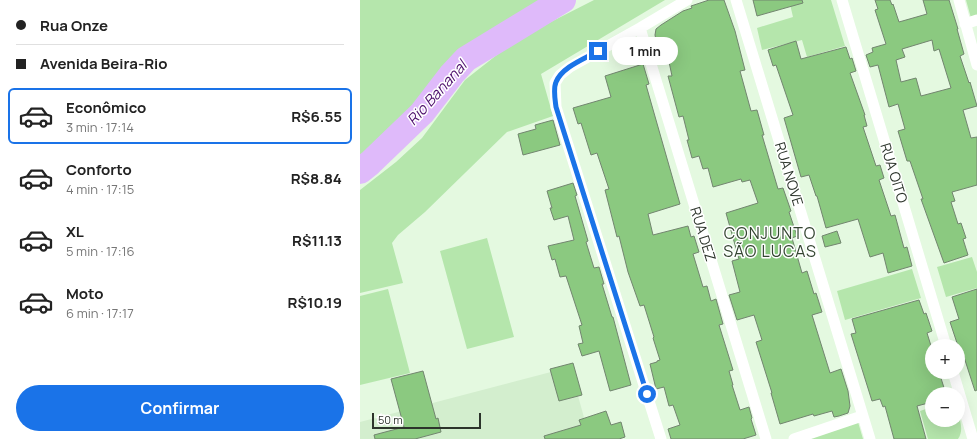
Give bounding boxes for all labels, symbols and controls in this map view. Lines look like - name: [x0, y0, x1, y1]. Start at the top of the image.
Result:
- text: Rua Onze: [40, 15, 108, 36]
- callout: 1 min: [612, 37, 678, 65]
- route end: [589, 42, 607, 60]
- text: 1 min: [629, 42, 661, 60]
- text: Avenida Beira-Rio: [40, 53, 168, 74]
- water label: Rio Bananal: [402, 54, 473, 130]
- text: Econômico: [66, 97, 146, 118]
- icon: car: [18, 98, 54, 134]
- text: R$6.55: [291, 106, 342, 127]
- text: 3 min · 17:14: [66, 118, 134, 136]
- street label: RUA NOVE: [771, 140, 808, 208]
- street label: RUA OITO: [876, 141, 913, 205]
- text: Conforto: [66, 159, 132, 180]
- icon: car: [18, 160, 54, 196]
- text: R$8.84: [291, 168, 342, 189]
- text: 4 min · 17:15: [66, 180, 134, 198]
- street label: RUA DEZ: [686, 204, 721, 263]
- text: XL: [66, 221, 84, 242]
- icon: car: [18, 222, 54, 258]
- district label: CONJUNTO SÃO LUCAS: [723, 222, 817, 262]
- text: R$11.13: [292, 230, 342, 251]
- text: 5 min · 17:16: [66, 242, 135, 260]
- text: Moto: [66, 283, 103, 304]
- icon: car: [18, 284, 54, 320]
- text: R$10.19: [288, 292, 342, 313]
- text: 6 min · 17:17: [66, 304, 134, 322]
- map controls: [925, 339, 965, 427]
- button: +: [925, 339, 965, 379]
- button: Confirmar: [16, 385, 344, 431]
- route start: [638, 385, 656, 403]
- button: −: [925, 387, 965, 427]
- scale bar: [372, 411, 481, 430]
- text: 50 m: [378, 412, 403, 427]

